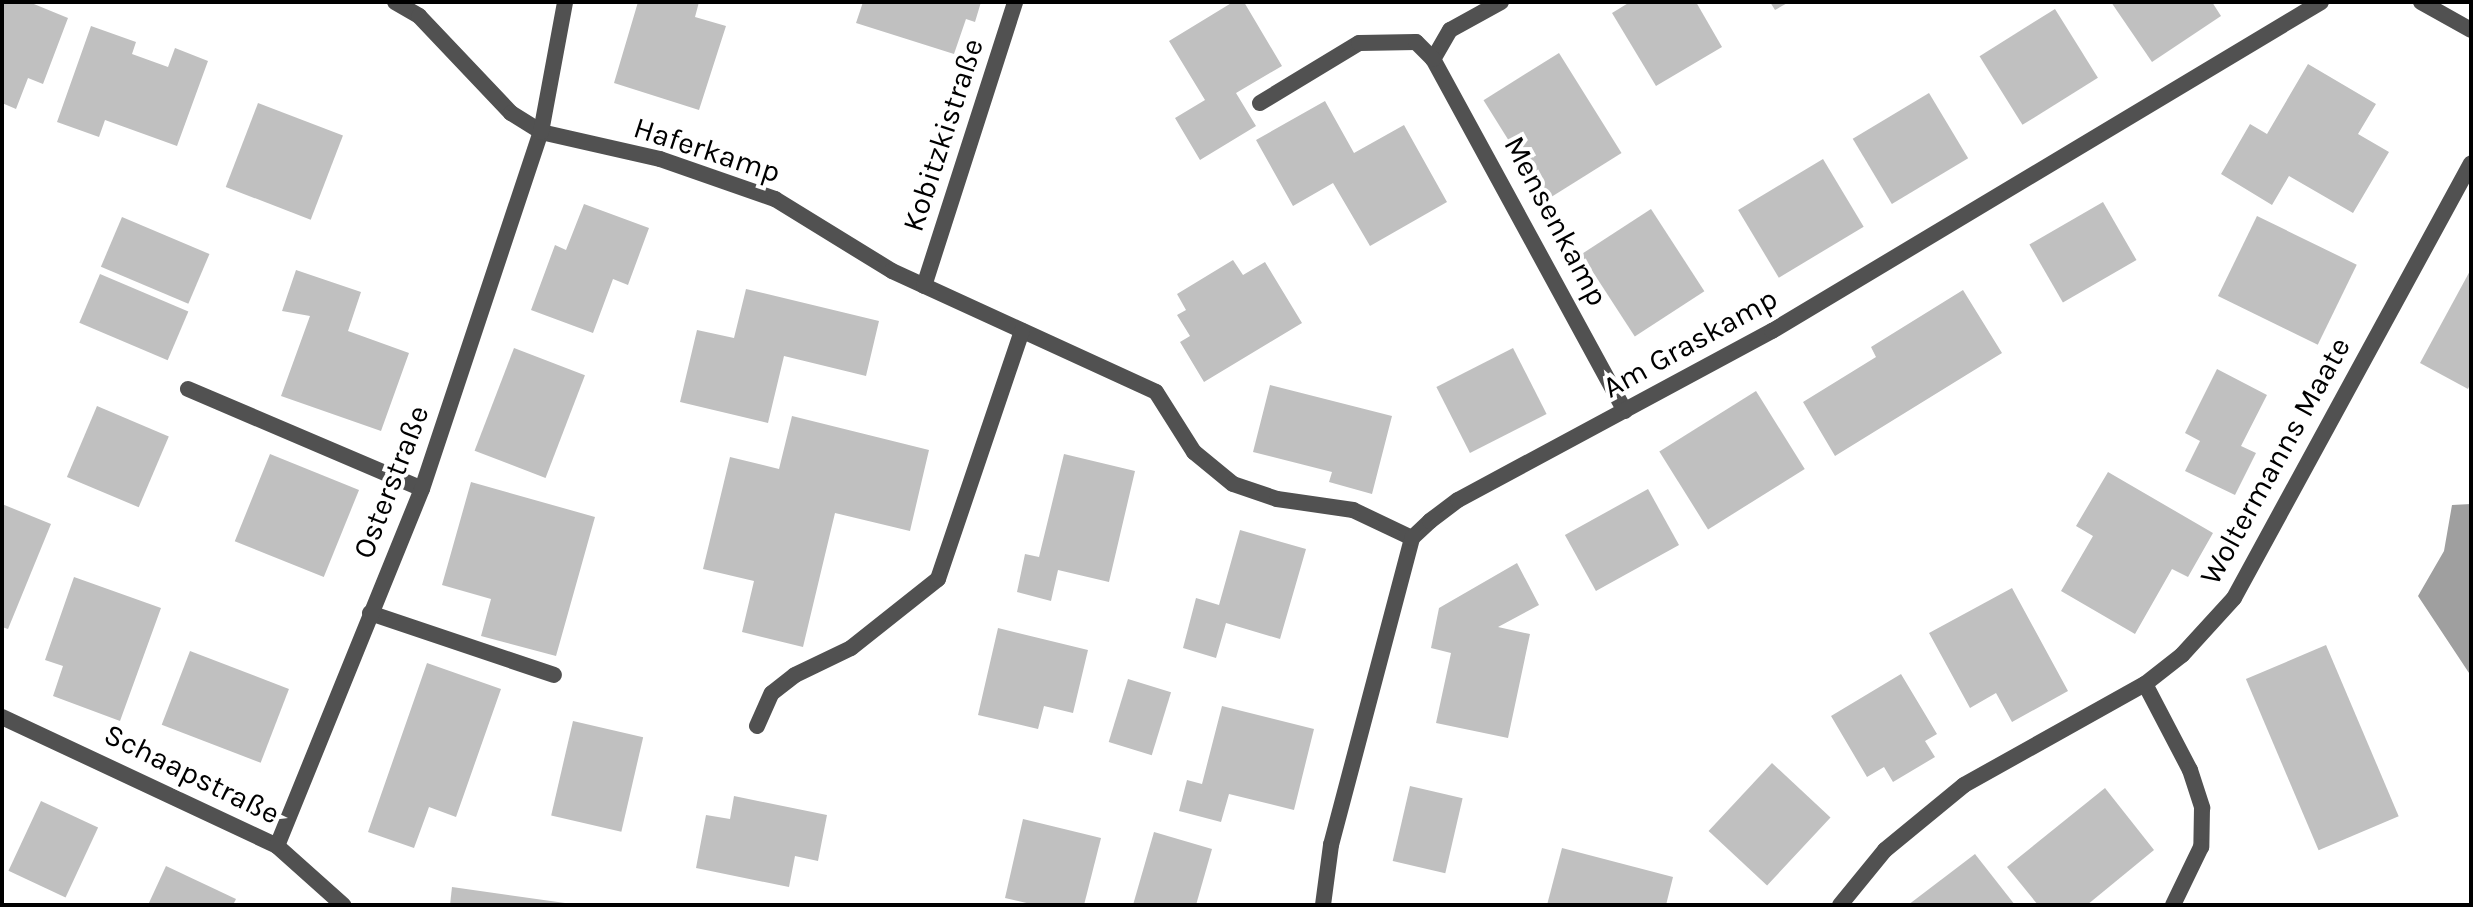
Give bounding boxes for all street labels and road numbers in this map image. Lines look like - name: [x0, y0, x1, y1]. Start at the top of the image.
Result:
- street label: Kobitzkistraße: [895, 34, 991, 236]
- street label: Haferkamp: [629, 109, 785, 191]
- street label: Mensenkamp: [1496, 130, 1616, 312]
- street label: Am Graskamp: [1596, 280, 1784, 406]
- street label: Woltermanns Maate: [2192, 331, 2358, 591]
- street label: Osterstraße: [345, 400, 437, 564]
- street label: Schaapstraße: [98, 716, 286, 832]

